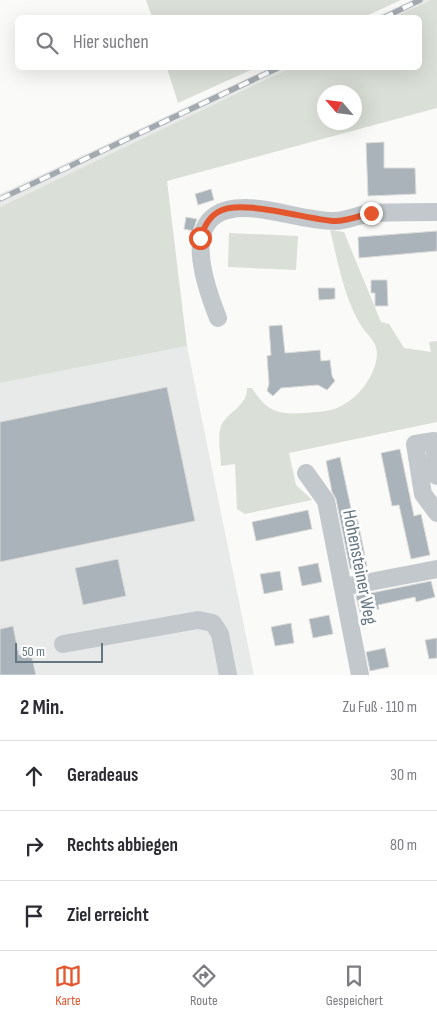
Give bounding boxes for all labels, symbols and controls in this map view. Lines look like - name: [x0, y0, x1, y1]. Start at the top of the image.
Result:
- search box: [15, 15, 422, 70]
- icon: search: [33, 29, 61, 57]
- text: Hier suchen: [73, 31, 149, 54]
- north arrow: [317, 85, 362, 130]
- route end: [360, 202, 383, 225]
- route start: [189, 227, 212, 250]
- street label: Hohensteiner Weg: [337, 508, 382, 627]
- scale bar: [15, 640, 102, 663]
- text: 50 m: [22, 643, 45, 660]
- text: 2 Min.: [20, 695, 64, 720]
- text: Zu Fuß · 110 m: [342, 698, 417, 717]
- icon: ahead: [20, 762, 48, 790]
- text: Geradeaus: [67, 764, 138, 787]
- text: 30 m: [390, 766, 417, 785]
- icon: right: [20, 832, 48, 860]
- text: Rechts abbiegen: [67, 834, 178, 857]
- text: 80 m: [390, 836, 417, 855]
- icon: arrive: [20, 902, 48, 930]
- text: Ziel erreicht: [67, 904, 149, 927]
- tab: Karte: [54, 962, 82, 1009]
- tab: Route: [190, 962, 218, 1009]
- tab: Gespeichert: [326, 962, 383, 1009]

